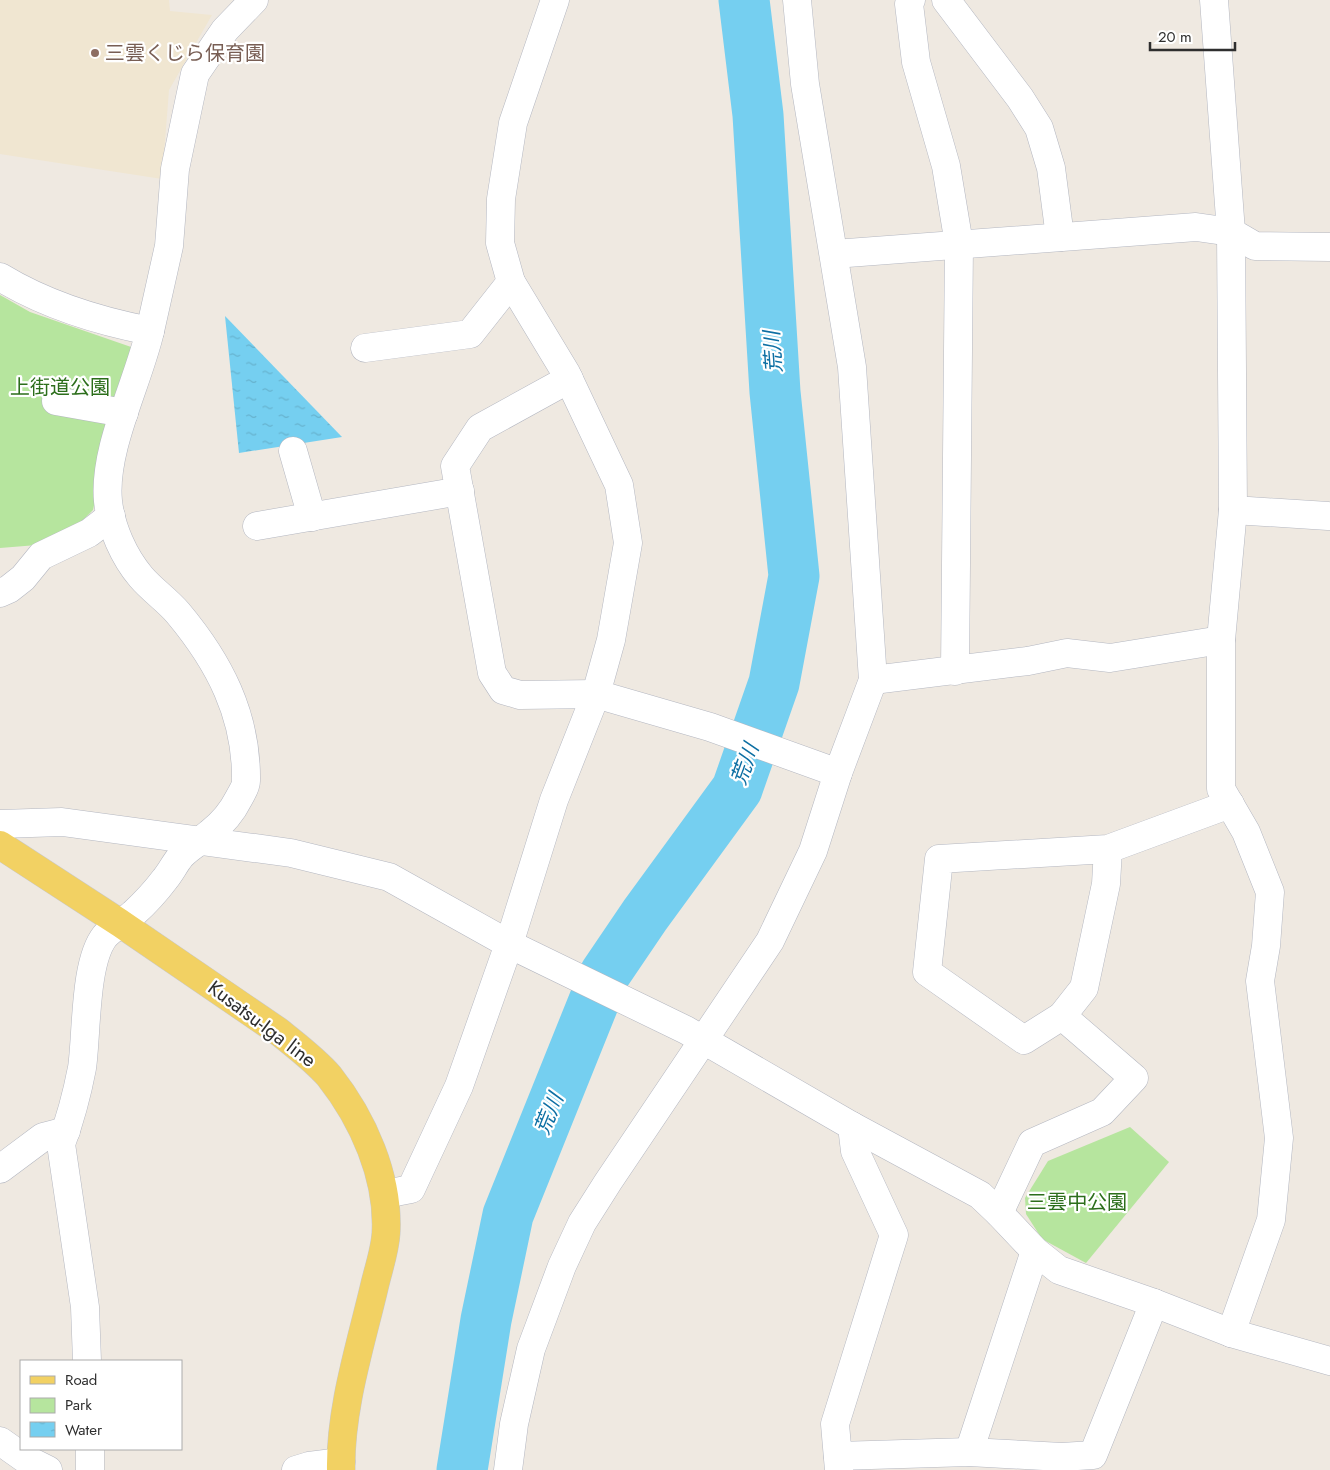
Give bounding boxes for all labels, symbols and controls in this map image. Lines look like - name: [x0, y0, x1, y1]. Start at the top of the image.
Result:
- scale bar: [1150, 20, 1235, 52]
- text: 20 m: [1158, 26, 1192, 48]
- place label: 三雲くじら保育園: [105, 39, 265, 68]
- marker: 三雲くじら保育園: [89, 47, 101, 59]
- water label: 荒川: [756, 328, 789, 374]
- park label: 上街道公園: [10, 373, 110, 402]
- water label: 荒川: [724, 737, 767, 789]
- street label: Kusatsu-Iga line: [202, 974, 322, 1074]
- water label: 荒川: [527, 1087, 572, 1139]
- park label: 三雲中公園: [1027, 1188, 1127, 1217]
- legend: [20, 1360, 182, 1450]
- text: Road: [65, 1369, 97, 1391]
- text: Park: [65, 1394, 92, 1416]
- text: Water: [65, 1419, 103, 1441]

